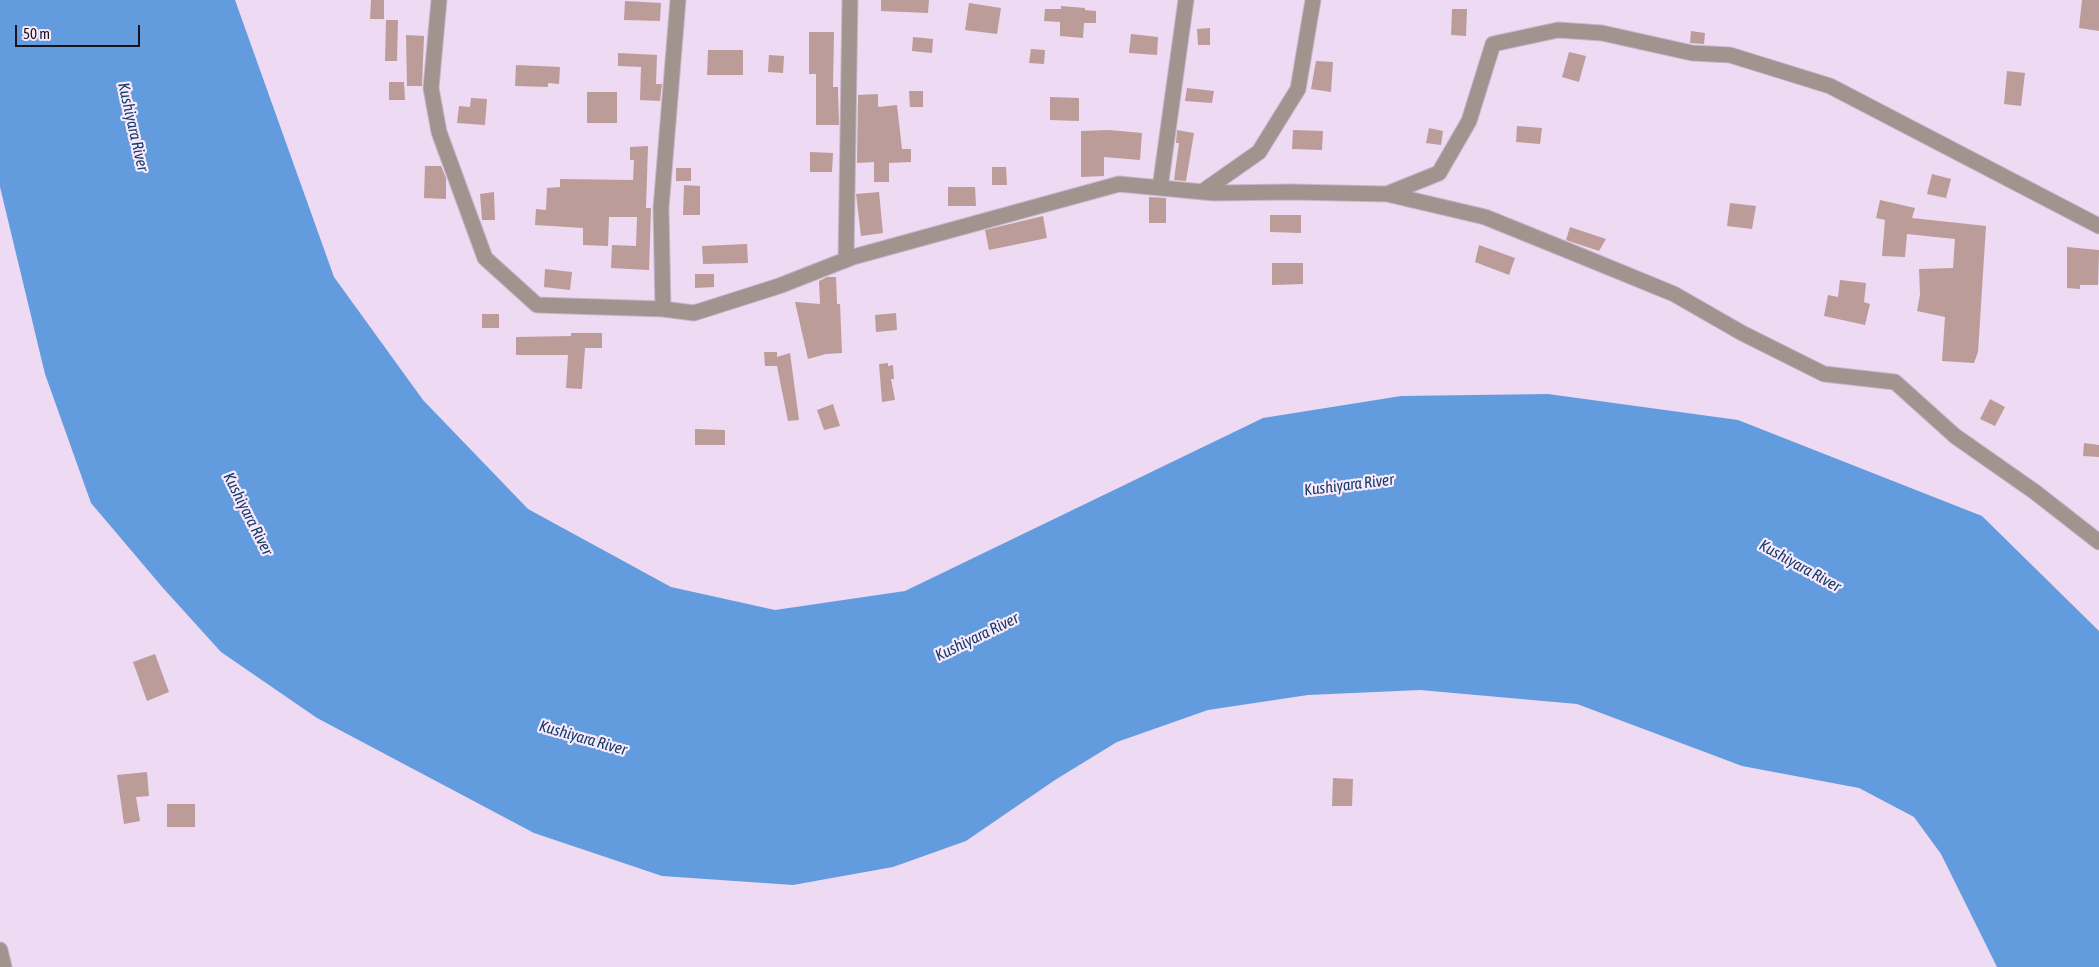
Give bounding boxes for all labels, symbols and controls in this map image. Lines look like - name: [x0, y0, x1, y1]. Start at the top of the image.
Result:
- scale bar: [18, 15, 142, 47]
- text: 50 m: [23, 25, 50, 42]
- water label: Kushiyara River: [113, 81, 153, 173]
- water label: Kushiyara River: [219, 469, 277, 559]
- water label: Kushiyara River: [1303, 470, 1395, 500]
- water label: Kushiyara River: [1756, 536, 1844, 596]
- water label: Kushiyara River: [932, 609, 1022, 665]
- water label: Kushiyara River: [537, 716, 629, 760]

